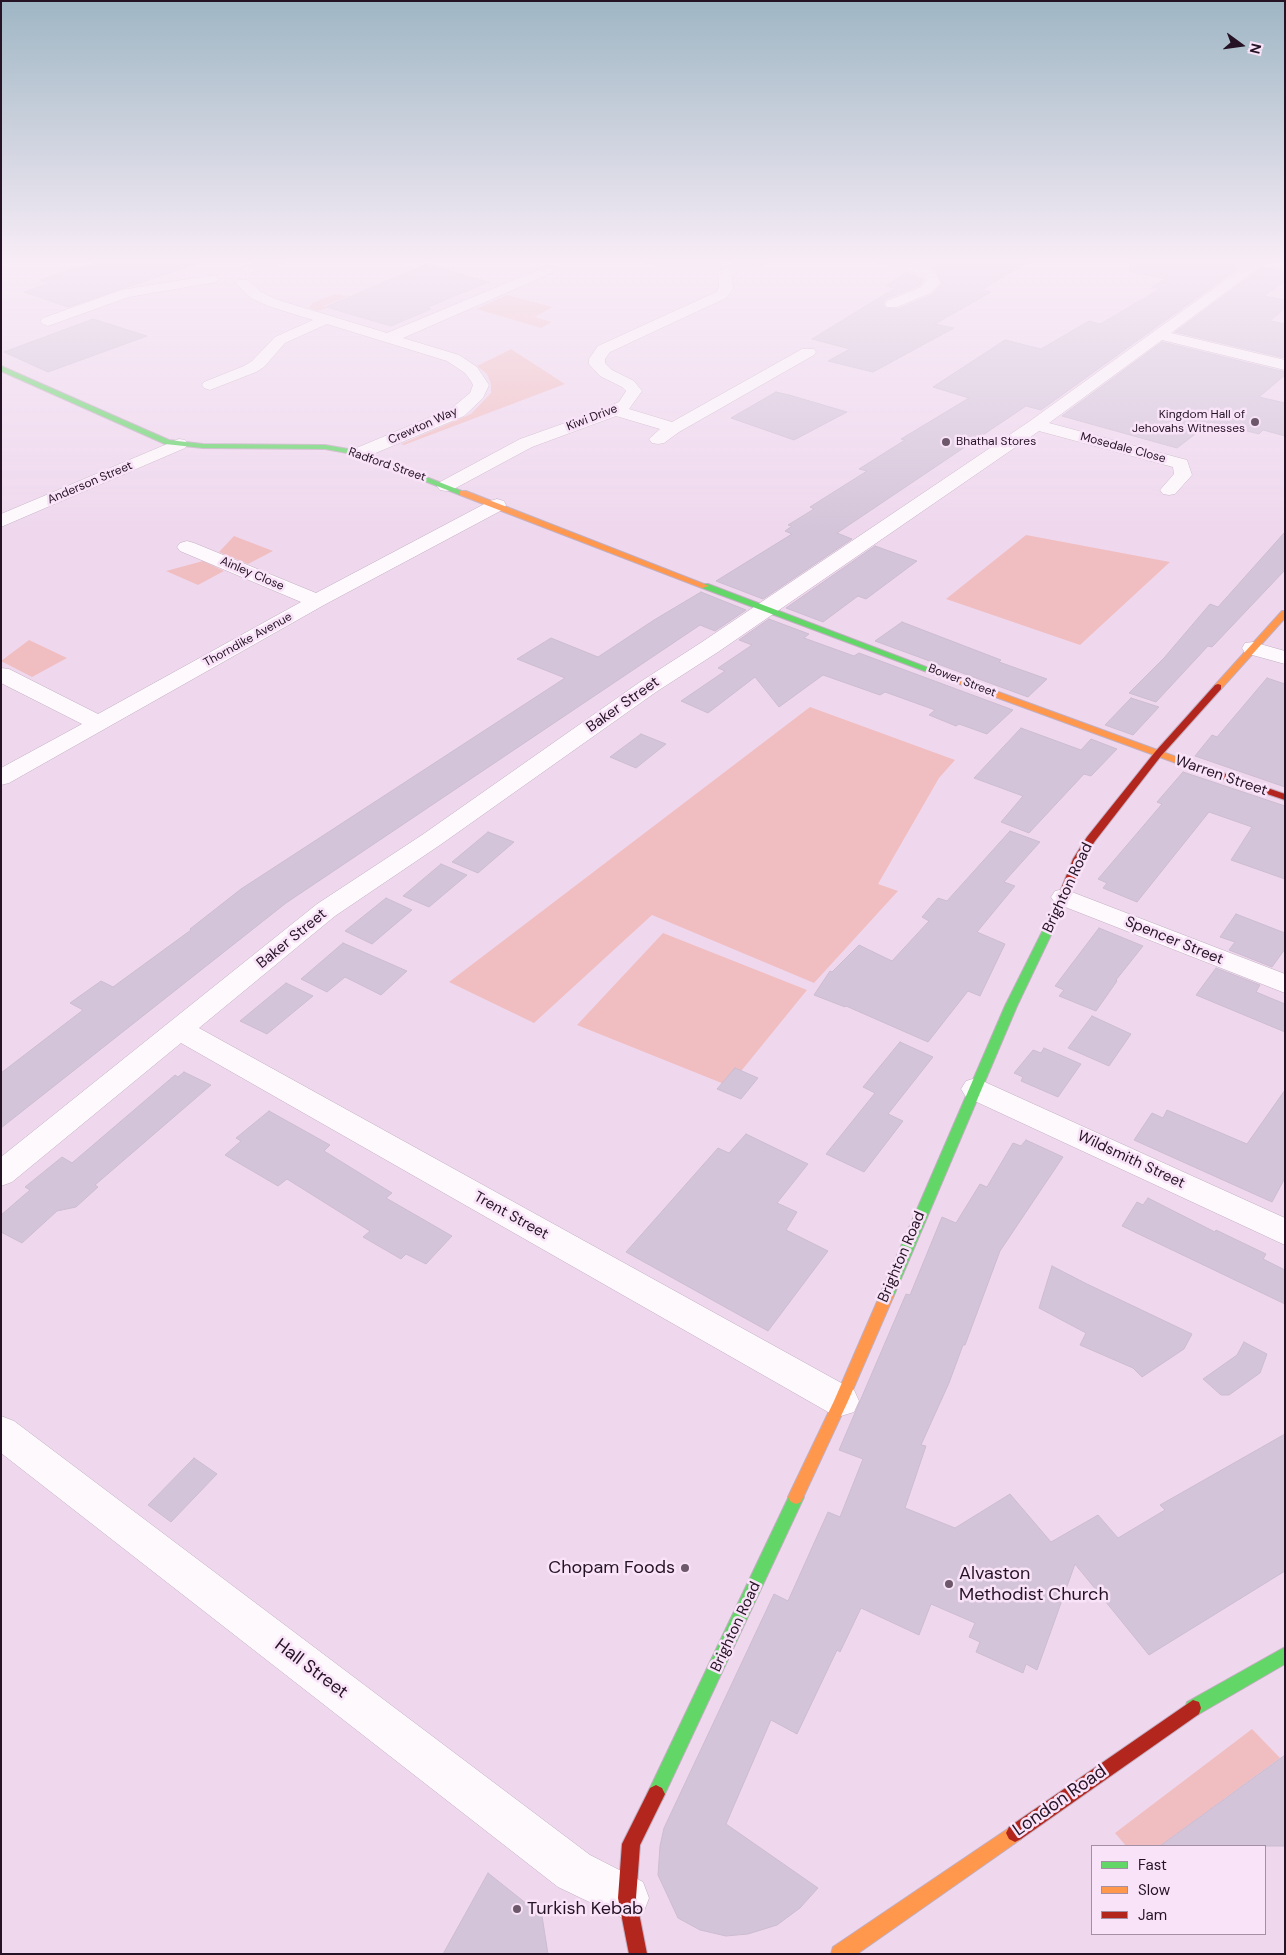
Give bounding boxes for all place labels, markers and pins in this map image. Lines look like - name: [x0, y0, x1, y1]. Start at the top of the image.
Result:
- place label: Kingdom Hall of Jehovahs Witnesses: [1132, 408, 1245, 436]
- marker: Kingdom Hall of Jehovahs Witnesses: [1249, 416, 1261, 428]
- place label: Bhathal Stores: [956, 435, 1036, 449]
- marker: Bhathal Stores: [940, 436, 952, 448]
- place label: Chopam Foods: [548, 1557, 675, 1579]
- marker: Chopam Foods: [679, 1562, 691, 1574]
- place label: Alvaston Methodist Church: [959, 1563, 1109, 1606]
- marker: Alvaston Methodist Church: [943, 1578, 955, 1590]
- place label: Turkish Kebab: [527, 1898, 643, 1920]
- marker: Turkish Kebab: [511, 1903, 523, 1915]

